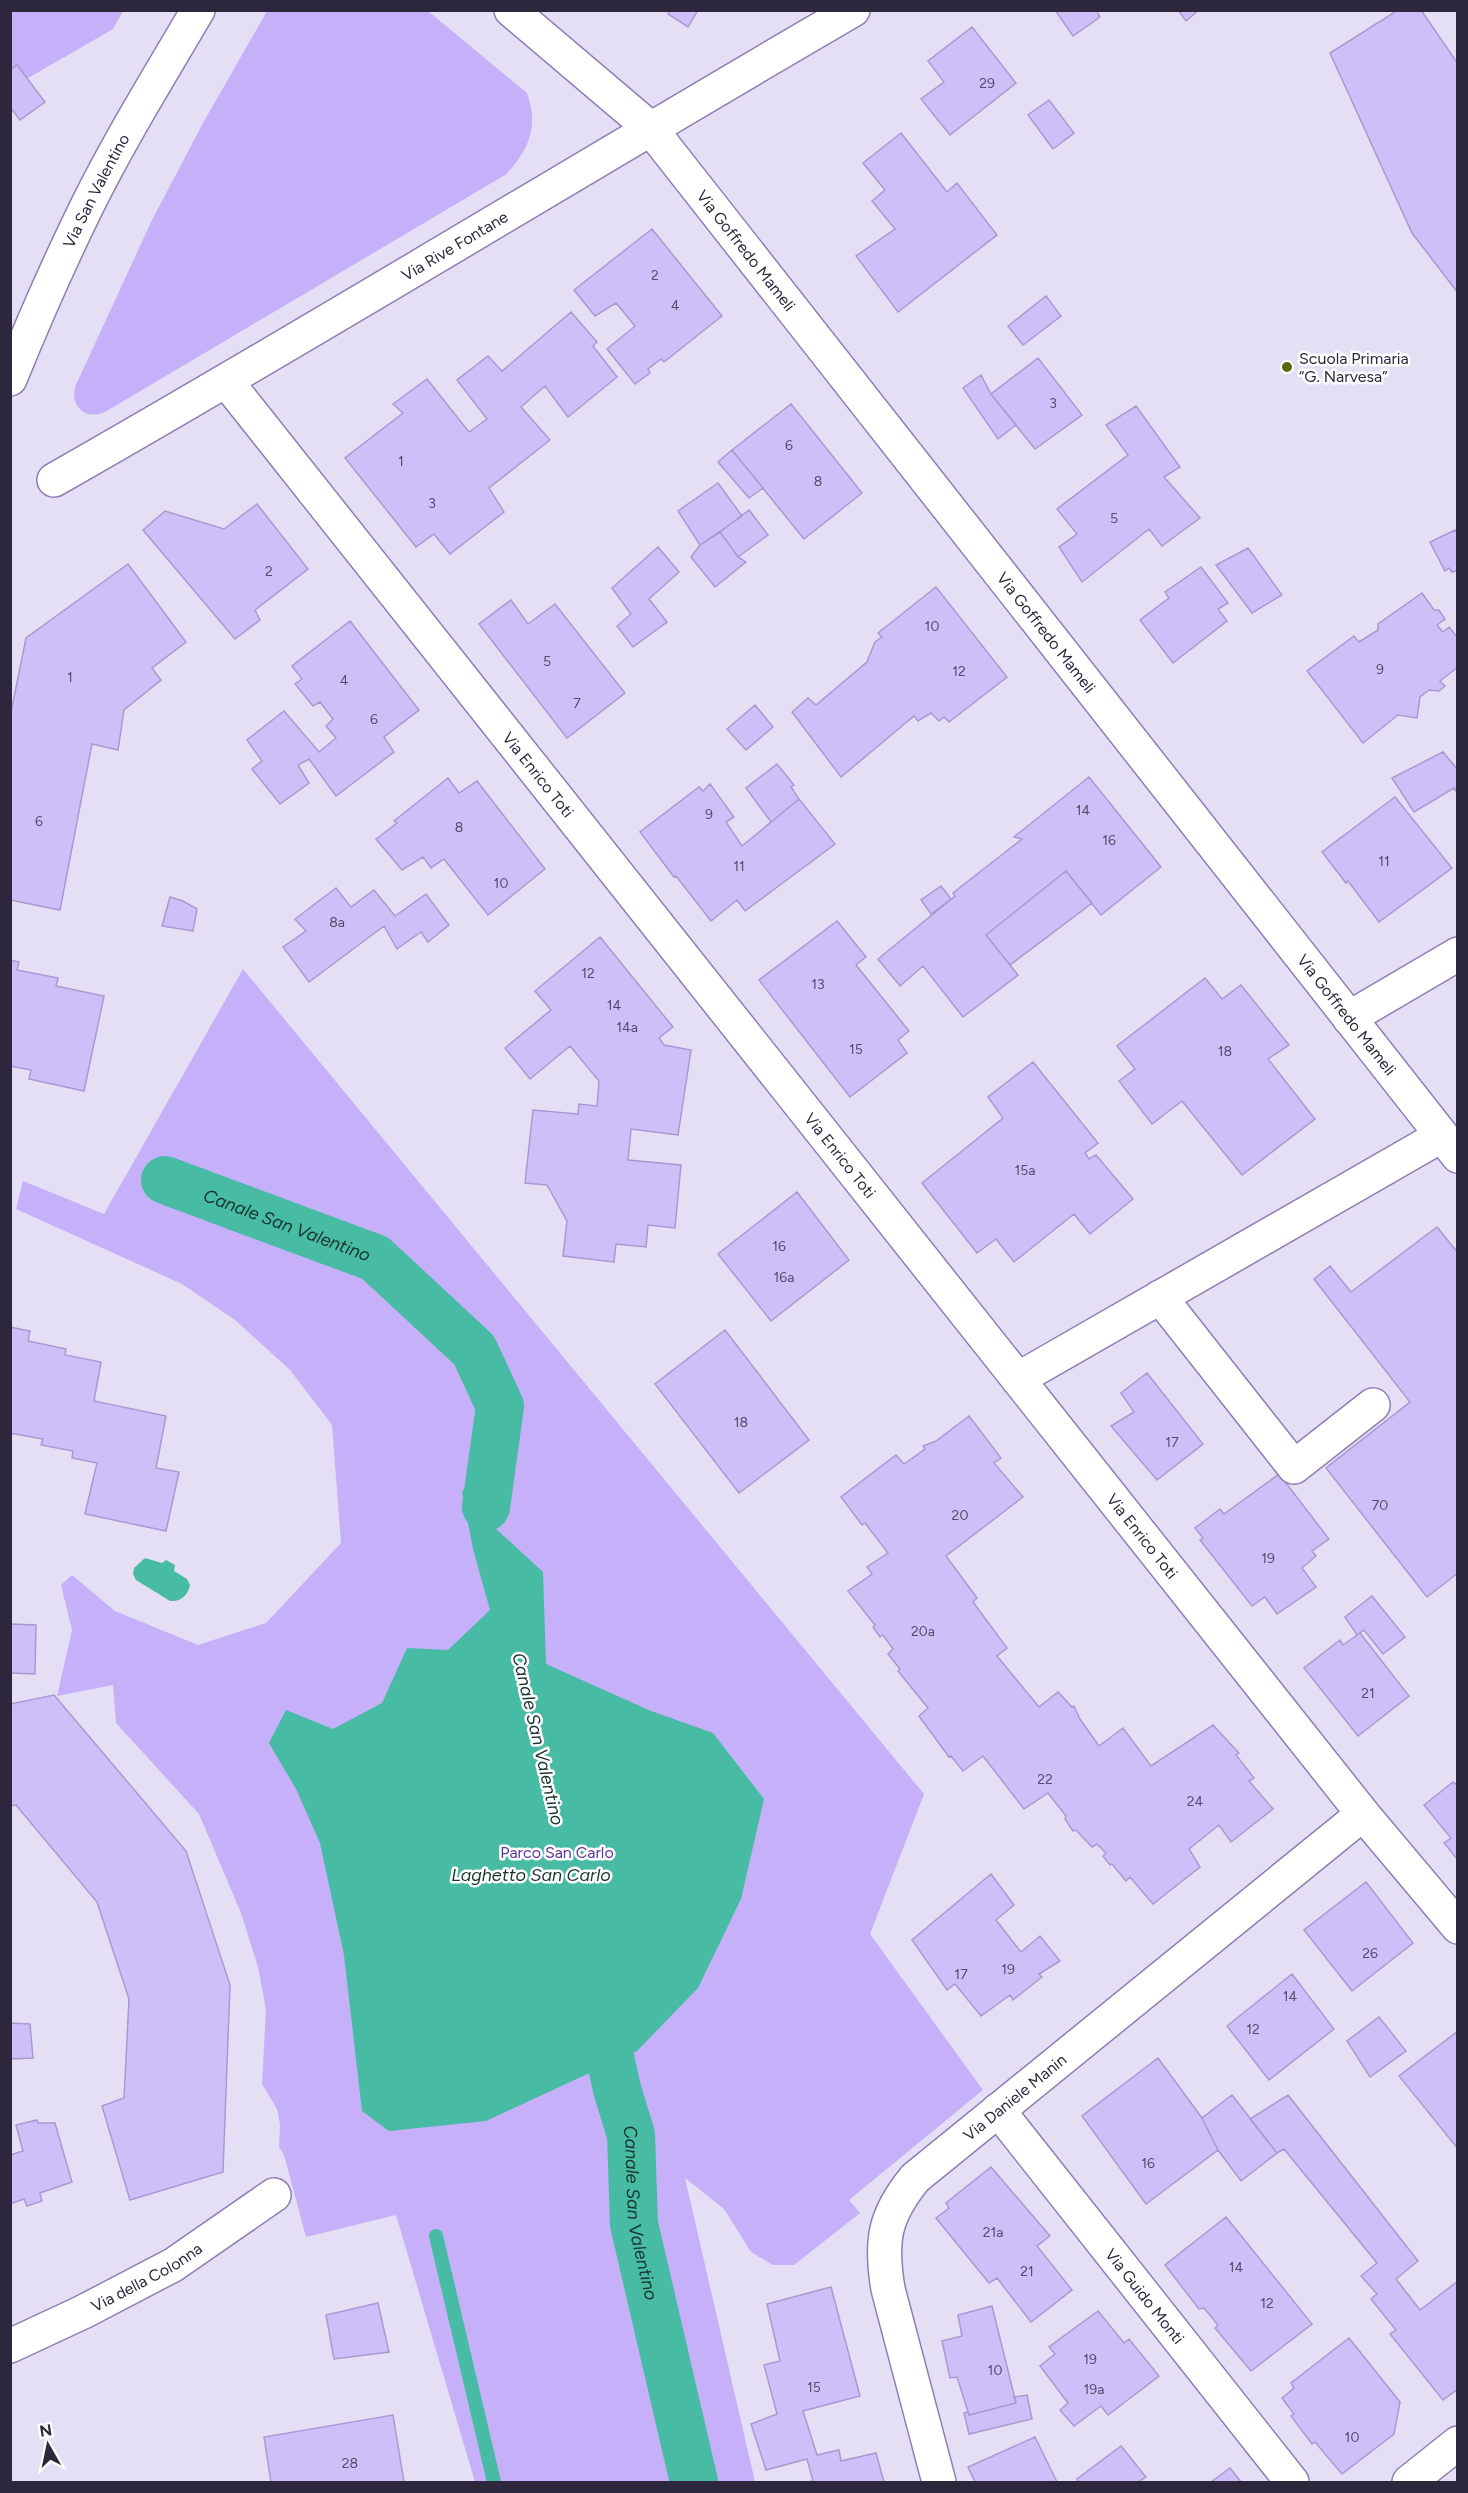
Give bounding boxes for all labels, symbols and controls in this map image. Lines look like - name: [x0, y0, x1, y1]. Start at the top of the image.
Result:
- house number: 29: [979, 75, 995, 92]
- street label: Via San Valentino: [59, 131, 133, 251]
- street label: Via Goffredo Mameli: [692, 187, 799, 315]
- street label: Via Rive Fontane: [398, 207, 511, 285]
- house number: 2: [651, 267, 659, 284]
- house number: 4: [671, 297, 680, 314]
- place label: Scuola Primaria “G. Narvesa”: [1299, 349, 1409, 386]
- marker: Scuola Primaria “G. Narvesa”: [1280, 360, 1294, 374]
- house number: 3: [1049, 395, 1057, 412]
- house number: 6: [785, 437, 793, 454]
- house number: 1: [398, 453, 404, 470]
- house number: 8: [814, 473, 822, 490]
- house number: 3: [428, 495, 436, 512]
- house number: 5: [1110, 510, 1118, 527]
- house number: 2: [265, 563, 273, 580]
- street label: Via Goffredo Mameli: [993, 569, 1099, 697]
- house number: 10: [925, 618, 939, 635]
- house number: 5: [543, 653, 551, 670]
- house number: 9: [1376, 661, 1384, 678]
- house number: 12: [952, 663, 966, 680]
- house number: 1: [67, 669, 73, 686]
- house number: 4: [340, 672, 349, 689]
- house number: 7: [573, 695, 581, 712]
- house number: 6: [370, 711, 378, 728]
- street label: Via Enrico Toti: [498, 728, 578, 821]
- house number: 14: [1076, 802, 1091, 819]
- house number: 9: [705, 806, 713, 823]
- house number: 6: [35, 813, 43, 830]
- house number: 8: [455, 819, 463, 836]
- house number: 16: [1102, 832, 1116, 849]
- house number: 11: [1378, 853, 1390, 870]
- house number: 11: [733, 858, 745, 875]
- house number: 10: [494, 875, 508, 892]
- house number: 8a: [329, 914, 345, 931]
- street label: Via Goffredo Mameli: [1293, 951, 1400, 1079]
- house number: 12: [581, 965, 595, 982]
- house number: 13: [811, 976, 825, 993]
- house number: 14: [607, 997, 622, 1014]
- house number: 14a: [616, 1019, 638, 1036]
- house number: 15: [849, 1041, 863, 1058]
- house number: 18: [1218, 1043, 1232, 1060]
- street label: Via Enrico Toti: [800, 1109, 880, 1202]
- house number: 15a: [1015, 1162, 1035, 1179]
- water label: Canale San Valentino: [200, 1184, 373, 1266]
- house number: 16: [772, 1238, 786, 1255]
- house number: 16a: [774, 1269, 794, 1286]
- house number: 18: [734, 1414, 748, 1431]
- house number: 17: [1165, 1434, 1179, 1451]
- street label: Via Enrico Toti: [1103, 1490, 1182, 1583]
- house number: 70: [1372, 1497, 1388, 1514]
- house number: 20: [952, 1507, 968, 1524]
- house number: 19: [1261, 1550, 1275, 1567]
- house number: 20a: [911, 1623, 935, 1640]
- water label: Canale San Valentino: [507, 1651, 569, 1827]
- house number: 21: [1361, 1685, 1375, 1702]
- house number: 22: [1037, 1771, 1053, 1788]
- house number: 24: [1187, 1793, 1204, 1810]
- park label: Parco San Carlo: [500, 1843, 614, 1862]
- water label: Laghetto San Carlo: [451, 1864, 611, 1886]
- house number: 26: [1362, 1945, 1378, 1962]
- house number: 19: [1001, 1961, 1015, 1978]
- house number: 17: [954, 1966, 968, 1983]
- house number: 14: [1283, 1988, 1298, 2005]
- house number: 12: [1246, 2021, 1260, 2038]
- street label: Via Daniele Manin: [960, 2050, 1070, 2145]
- water label: Canale San Valentino: [618, 2123, 662, 2302]
- house number: 16: [1141, 2155, 1155, 2172]
- house number: 21a: [983, 2224, 1003, 2241]
- street label: Via della Colonna: [88, 2239, 206, 2316]
- street label: Via Guido Monti: [1101, 2245, 1188, 2348]
- house number: 14: [1229, 2259, 1244, 2276]
- house number: 21: [1020, 2263, 1034, 2280]
- house number: 12: [1260, 2295, 1274, 2312]
- house number: 19: [1083, 2351, 1097, 2368]
- house number: 10: [988, 2362, 1002, 2379]
- house number: 15: [807, 2379, 821, 2396]
- house number: 19a: [1084, 2381, 1104, 2398]
- north arrow: [18, 2415, 78, 2475]
- text: N: [38, 2420, 53, 2441]
- house number: 10: [1345, 2429, 1359, 2446]
- house number: 28: [342, 2455, 358, 2472]

